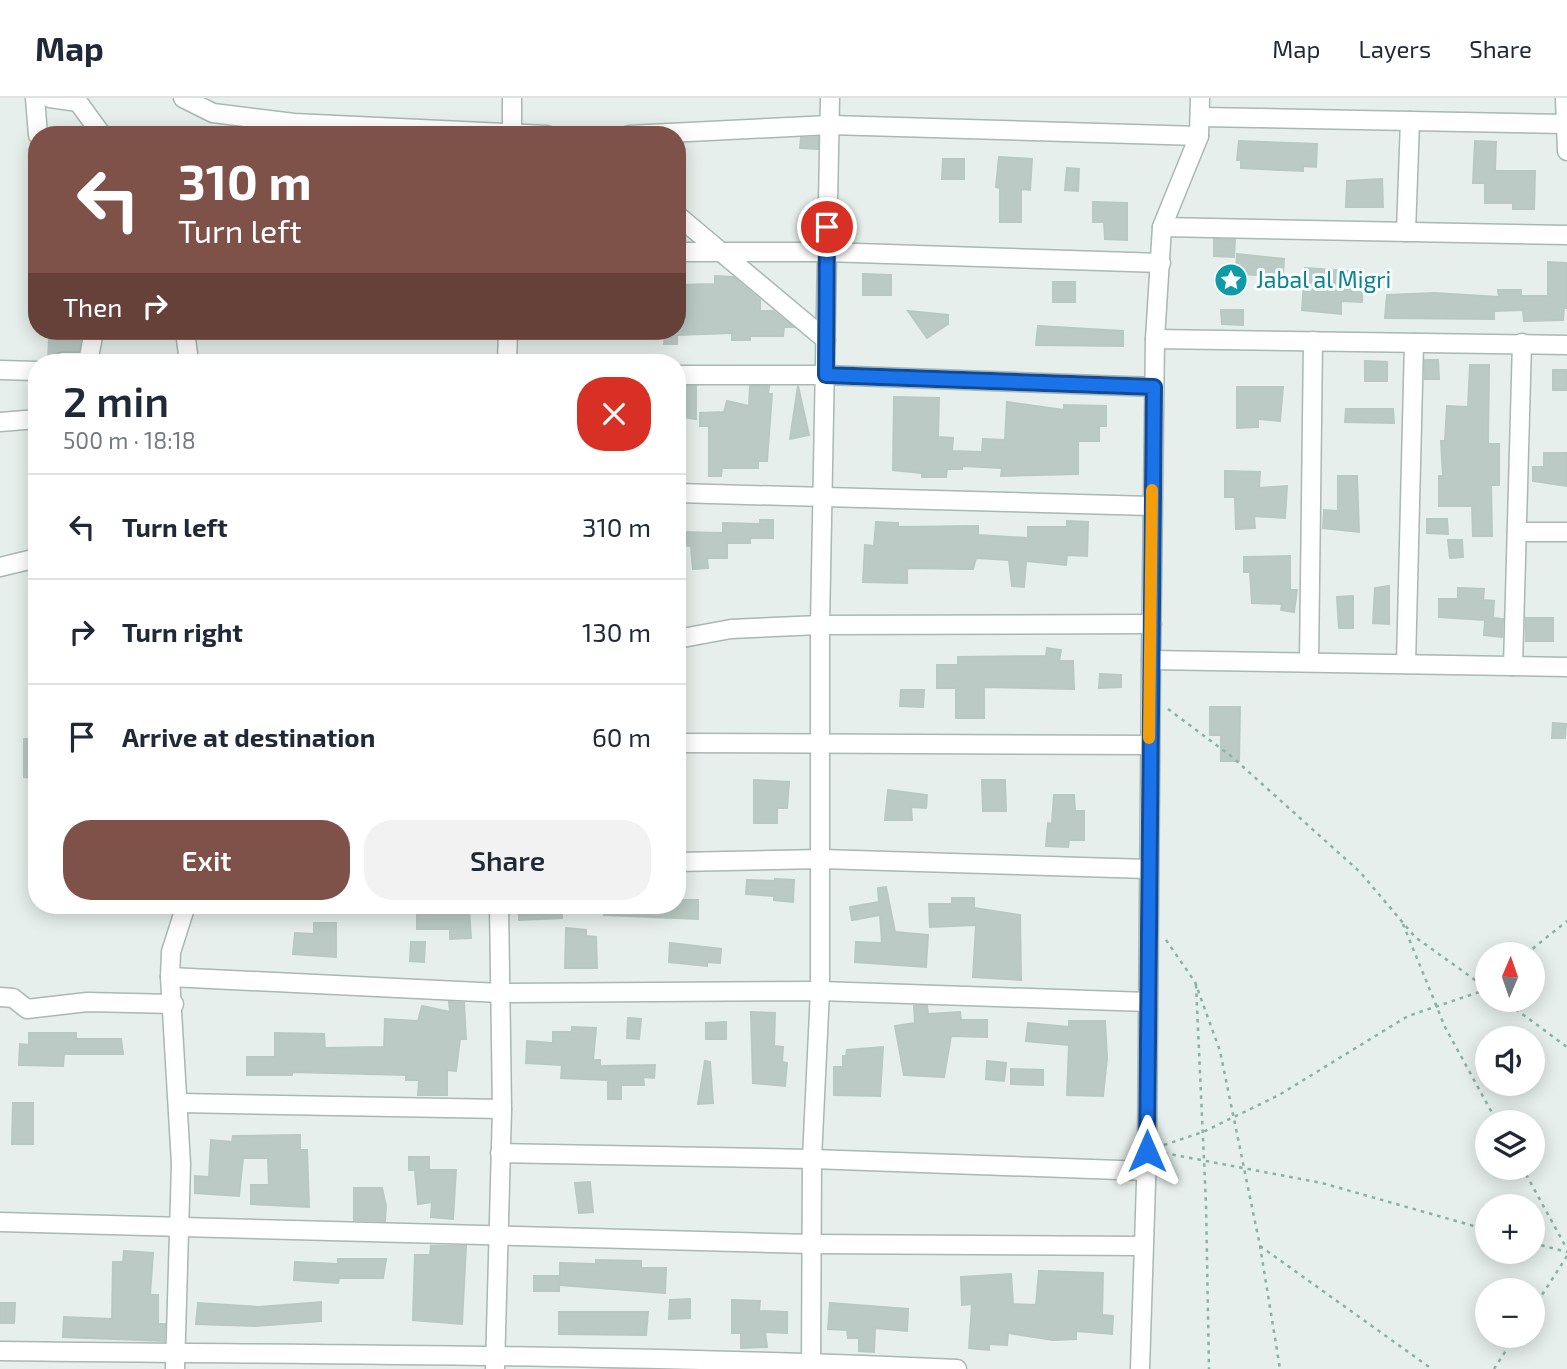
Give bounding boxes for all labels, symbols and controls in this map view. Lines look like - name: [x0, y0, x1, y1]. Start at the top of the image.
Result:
- text: Map: [35, 28, 104, 68]
- text: Map: [1272, 34, 1320, 63]
- text: Layers: [1358, 34, 1431, 63]
- text: Share: [1469, 34, 1532, 63]
- text: 310 m: [178, 151, 312, 210]
- icon: left: [63, 154, 154, 245]
- pin: [797, 197, 857, 257]
- icon: arrive: [808, 208, 846, 246]
- text: Turn left: [178, 211, 302, 249]
- place icon: Jabal al Migri: [1212, 261, 1250, 299]
- place label: Jabal al Migri: [1256, 265, 1391, 293]
- icon: right: [136, 287, 174, 325]
- text: Then: [63, 291, 122, 322]
- text: 2 min: [63, 375, 169, 425]
- button: close: [577, 377, 651, 451]
- text: 500 m · 18:18: [63, 426, 196, 454]
- icon: left: [63, 508, 101, 546]
- text: Turn left: [122, 511, 228, 542]
- text: 310 m: [582, 511, 651, 542]
- icon: right: [63, 613, 101, 651]
- text: Turn right: [122, 616, 243, 647]
- text: 130 m: [582, 616, 651, 647]
- icon: arrive: [63, 718, 101, 756]
- text: Arrive at destination: [122, 721, 375, 752]
- text: 60 m: [592, 721, 651, 752]
- button: Exit: [63, 820, 350, 900]
- button: Share: [364, 820, 651, 900]
- north arrow: [1475, 942, 1545, 1012]
- map controls: [1475, 942, 1545, 1348]
- button: sound: [1475, 1026, 1545, 1096]
- button: layers: [1475, 1110, 1545, 1180]
- position arrow: [1110, 1114, 1184, 1188]
- button: +: [1475, 1194, 1545, 1264]
- button: −: [1475, 1278, 1545, 1348]

